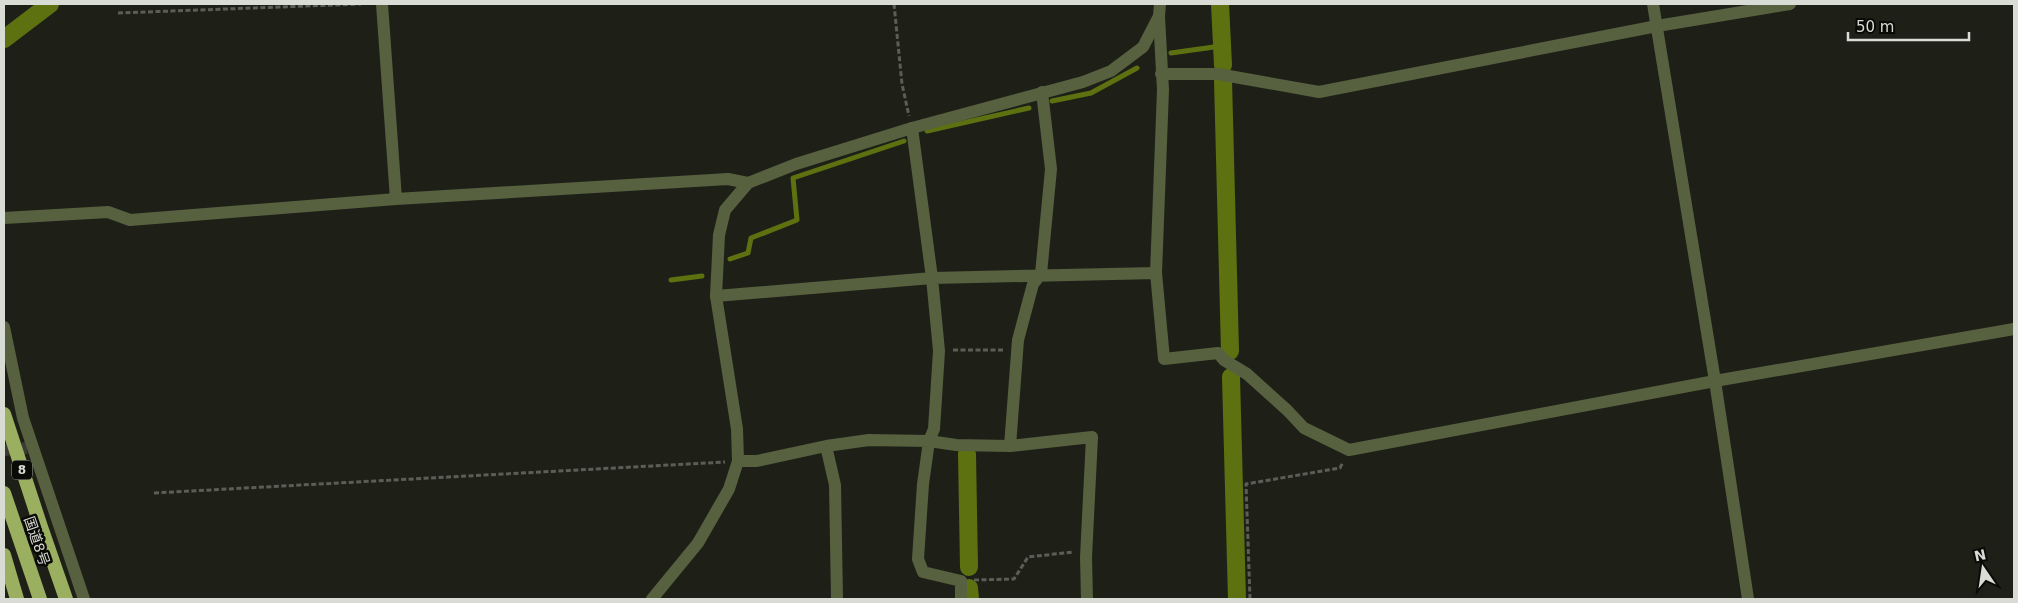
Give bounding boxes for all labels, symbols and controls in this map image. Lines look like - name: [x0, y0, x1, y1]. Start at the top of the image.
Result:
- scale bar: [1848, 10, 1969, 42]
- text: 50 m: [1856, 18, 1894, 36]
- road number: 8: [12, 460, 32, 480]
- street label: 国道8号: [21, 514, 53, 568]
- north arrow: [1958, 543, 2008, 593]
- text: N: [1973, 546, 1988, 564]

